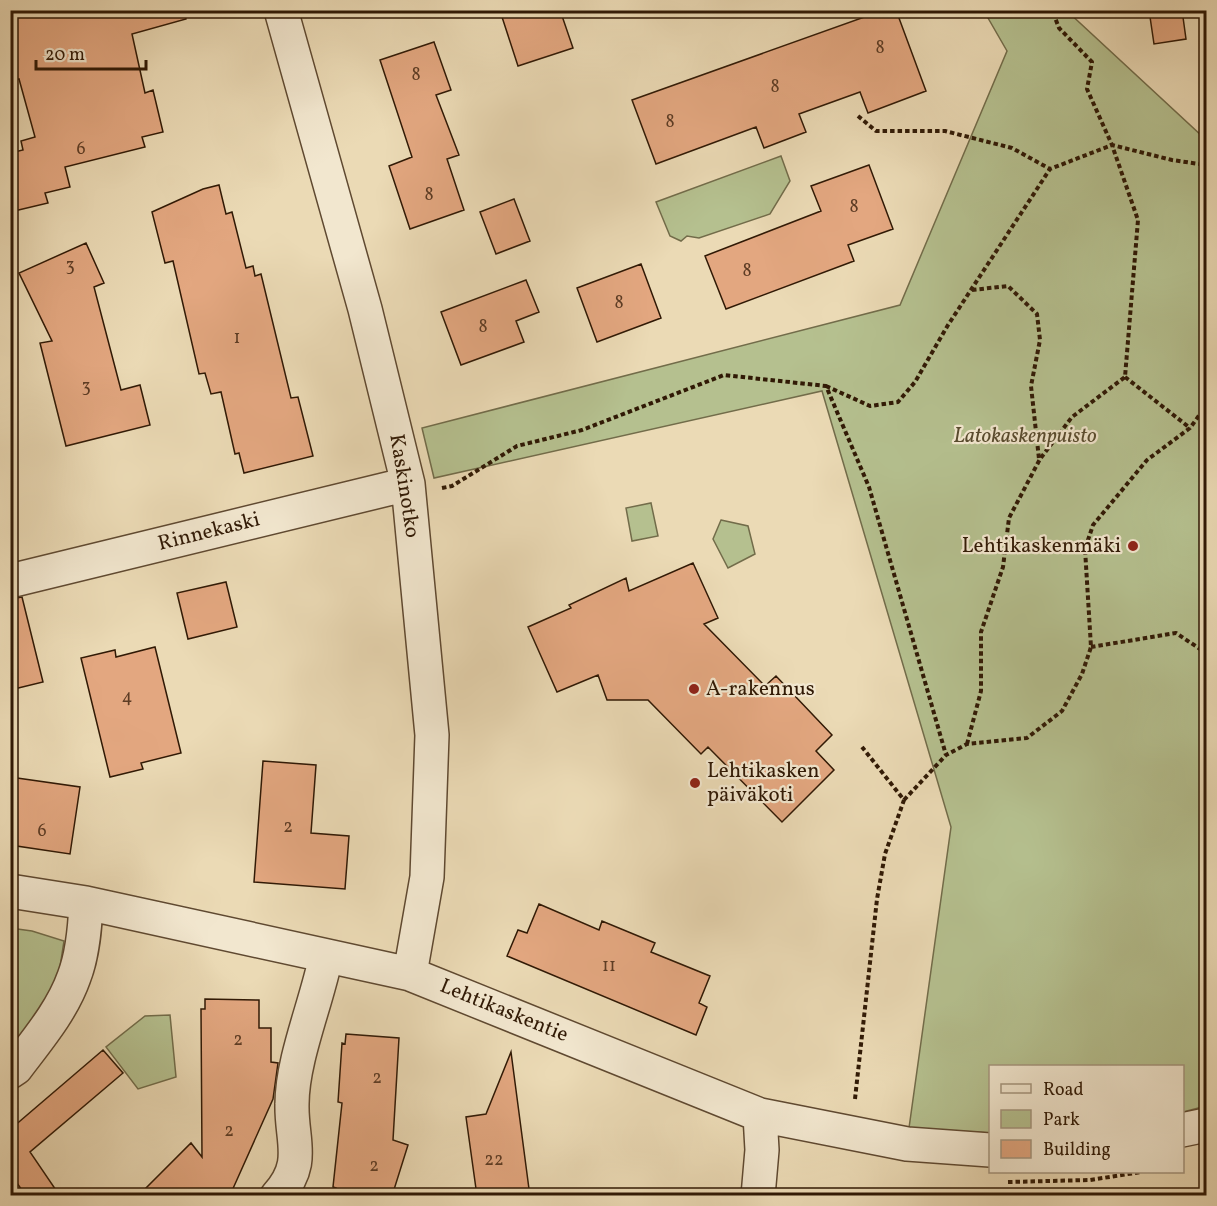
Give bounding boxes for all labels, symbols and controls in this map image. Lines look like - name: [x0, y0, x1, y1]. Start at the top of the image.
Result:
- scale bar: [36, 33, 146, 71]
- house number: 8: [875, 36, 885, 61]
- text: 20 m: [45, 43, 85, 68]
- house number: 8: [411, 63, 421, 88]
- house number: 8: [770, 75, 780, 100]
- house number: 8: [665, 110, 675, 135]
- house number: 6: [76, 137, 86, 162]
- house number: 8: [424, 183, 434, 208]
- house number: 8: [849, 195, 859, 220]
- house number: 3: [65, 254, 75, 279]
- house number: 8: [742, 259, 752, 284]
- house number: 8: [614, 291, 624, 316]
- house number: 8: [478, 315, 488, 340]
- house number: 1: [234, 326, 240, 351]
- house number: 3: [81, 375, 91, 400]
- park label: Latokaskenpuisto: [953, 422, 1097, 451]
- street label: Kaskinotko: [381, 432, 427, 540]
- street label: Rinnekaski: [155, 505, 263, 559]
- place label: Lehtikaskenmäki: [962, 532, 1121, 561]
- marker: Lehtikaskenmäki: [1126, 539, 1140, 553]
- place label: A-rakennus: [706, 675, 815, 704]
- marker: A-rakennus: [687, 682, 701, 696]
- house number: 4: [122, 685, 132, 710]
- place label: Lehtikasken päiväkoti: [707, 757, 819, 810]
- marker: Lehtikasken päiväkoti: [688, 776, 702, 790]
- house number: 2: [283, 815, 293, 840]
- house number: 6: [37, 819, 47, 844]
- house number: 11: [602, 954, 616, 979]
- street label: Lehtikaskentie: [435, 972, 573, 1050]
- house number: 2: [233, 1028, 243, 1053]
- legend: [989, 1065, 1184, 1173]
- house number: 2: [372, 1066, 382, 1091]
- text: Road: [1043, 1078, 1084, 1103]
- text: Park: [1043, 1108, 1080, 1133]
- house number: 2: [224, 1119, 234, 1144]
- text: Building: [1043, 1138, 1111, 1163]
- house number: 22: [484, 1148, 504, 1173]
- house number: 2: [369, 1154, 379, 1179]

